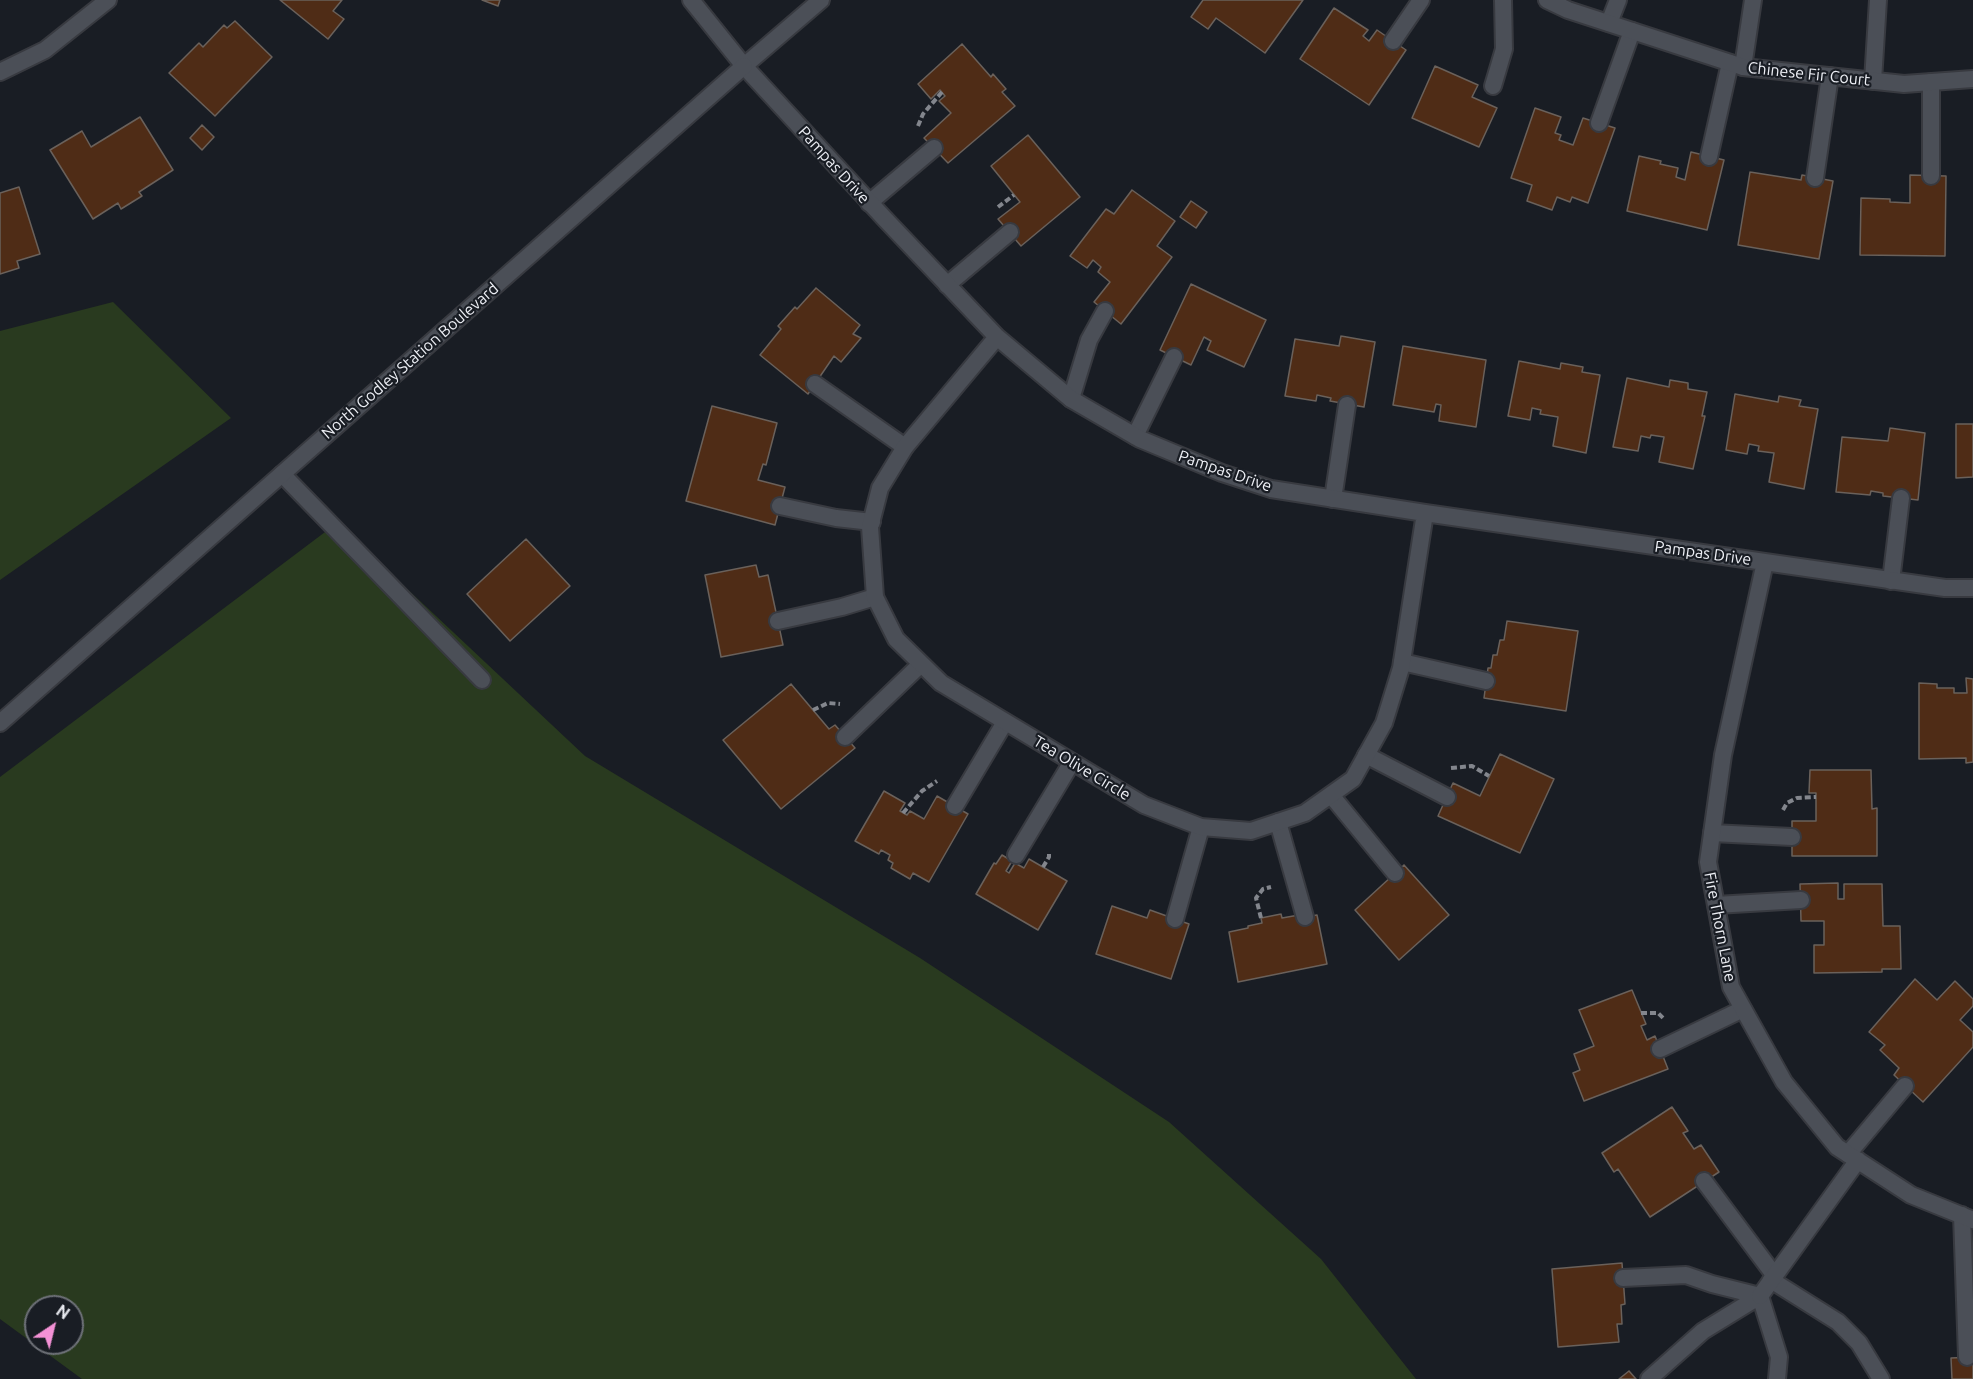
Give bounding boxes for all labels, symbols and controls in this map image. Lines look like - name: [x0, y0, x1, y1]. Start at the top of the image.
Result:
- street label: Chinese Fir Court: [1747, 58, 1871, 90]
- street label: Pampas Drive: [794, 122, 874, 208]
- street label: North Godley Station Boulevard: [318, 279, 502, 443]
- street label: Pampas Drive: [1176, 446, 1274, 496]
- street label: Pampas Drive: [1653, 537, 1753, 569]
- street label: Tea Olive Circle: [1030, 731, 1134, 805]
- street label: Fire Thorn Lane: [1700, 870, 1740, 984]
- north arrow: [24, 1295, 84, 1355]
- text: N: [53, 1301, 73, 1323]

